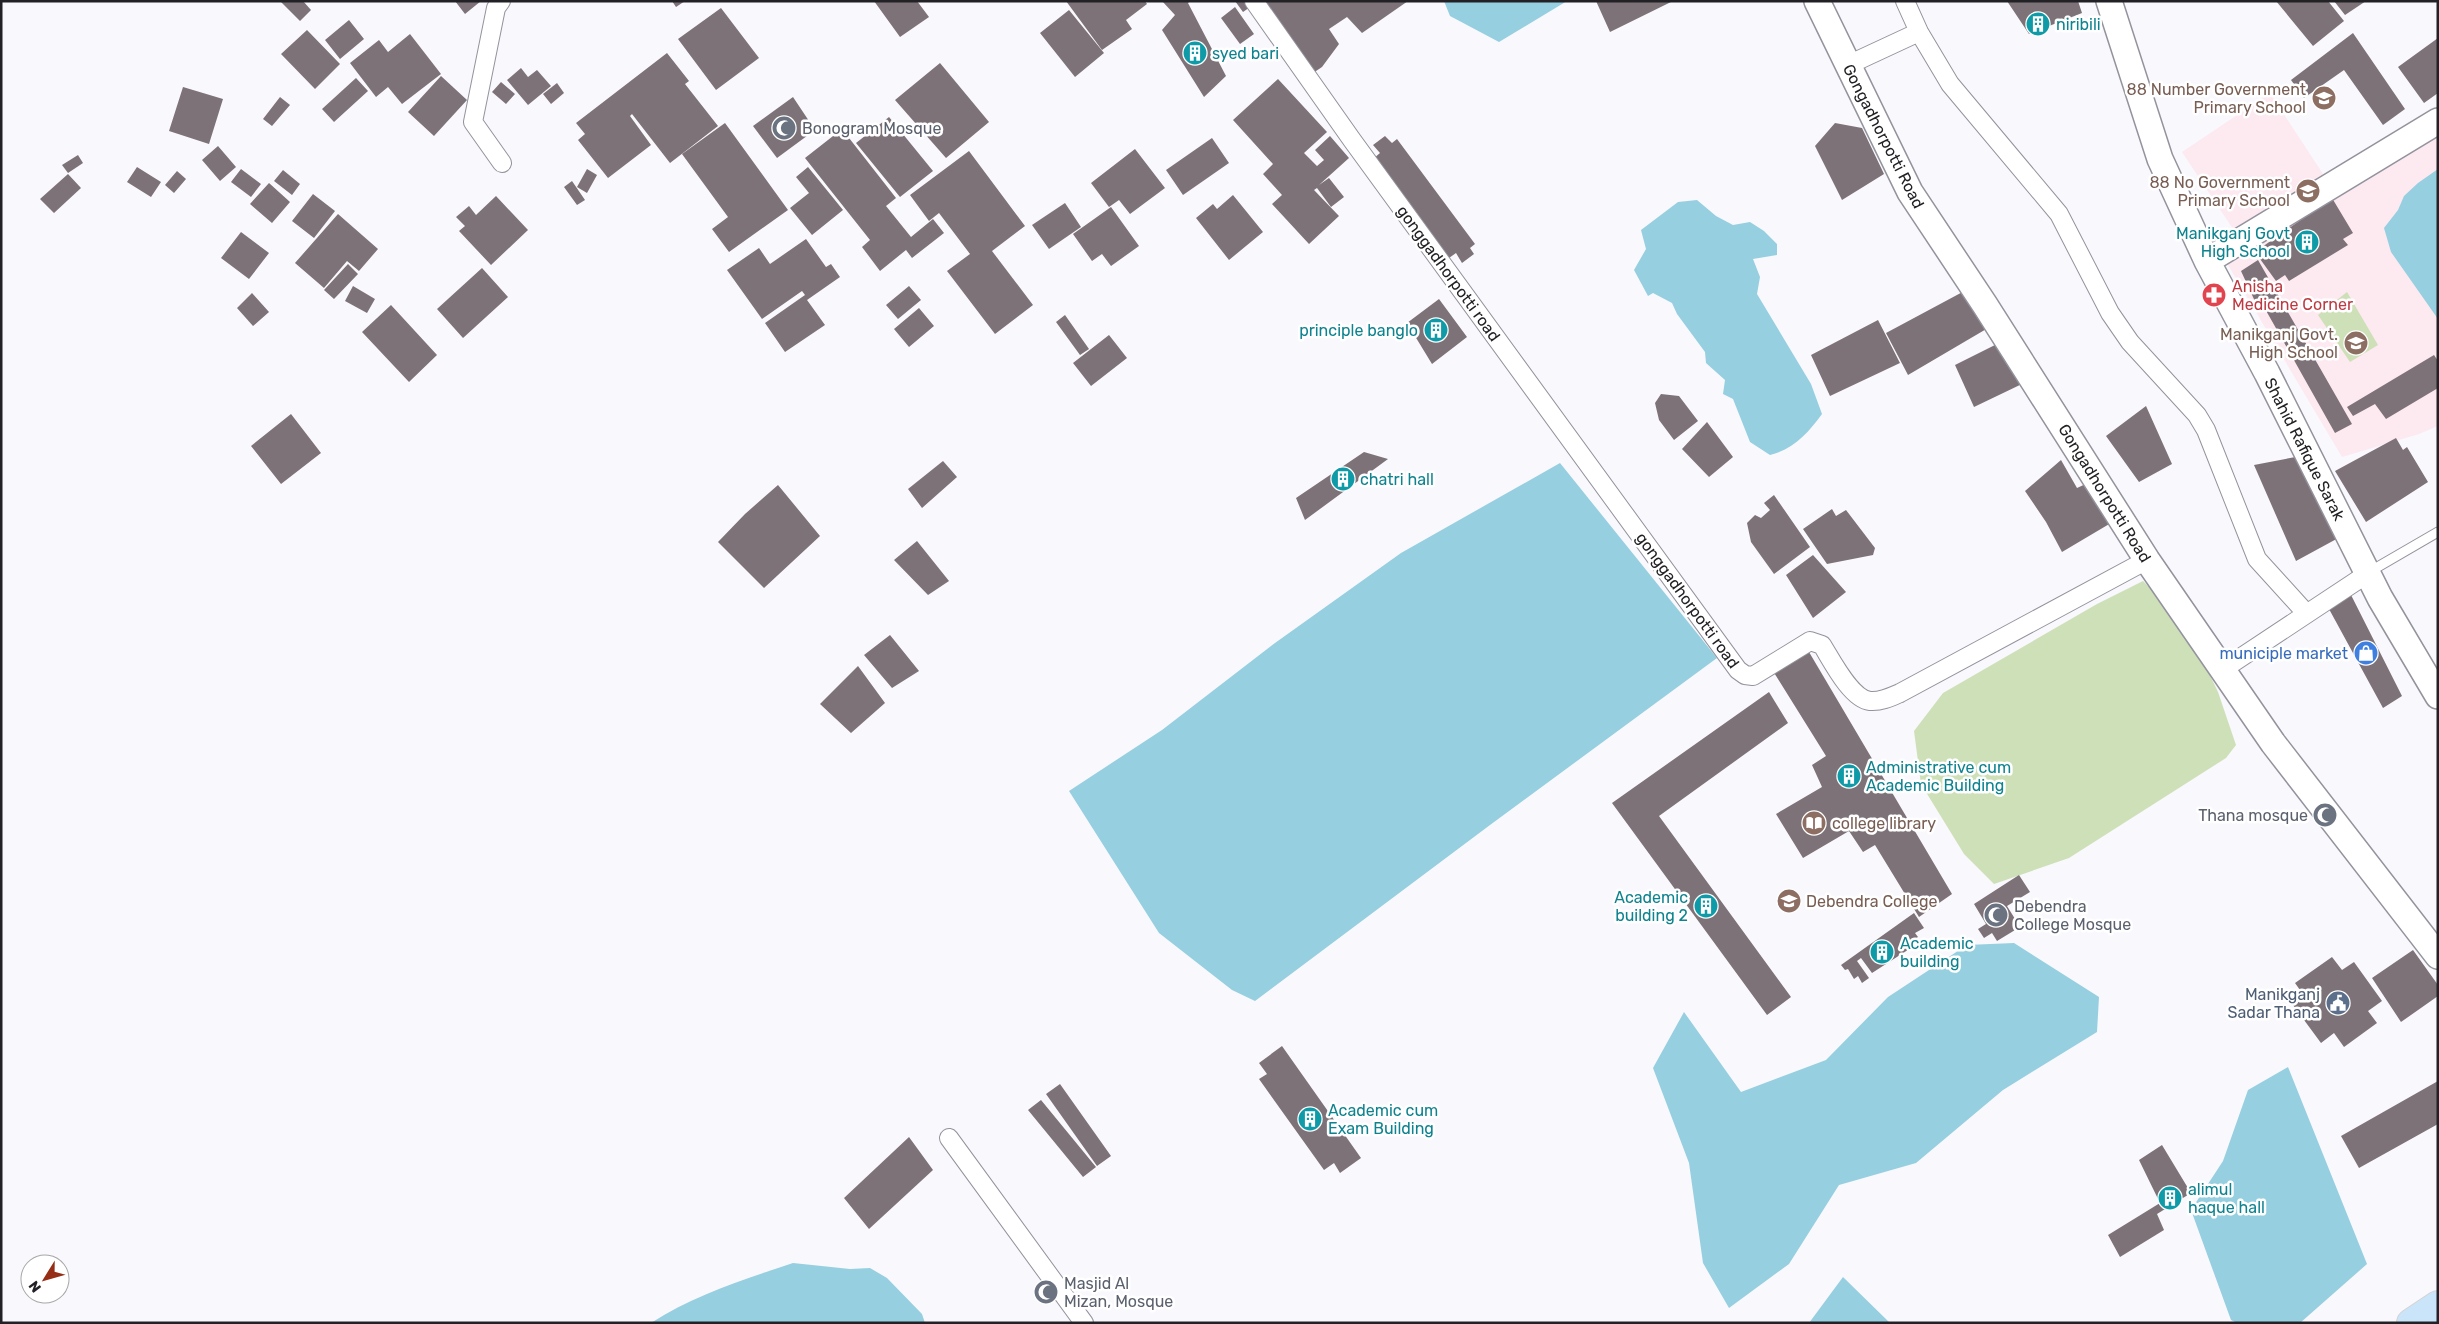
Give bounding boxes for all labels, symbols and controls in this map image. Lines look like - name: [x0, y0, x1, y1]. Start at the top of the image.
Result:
- building icon: niribili: [2025, 11, 2051, 37]
- place label: niribili: [2056, 15, 2101, 34]
- building icon: syed bari: [1182, 40, 1208, 66]
- place label: syed bari: [1212, 44, 1279, 63]
- street label: Gongadhorpotti Road: [1839, 61, 1928, 212]
- place label: 88 Number Government Primary School: [2127, 80, 2306, 117]
- school or university icon: 88 Number Government Primary School: [2311, 85, 2337, 111]
- mosque icon: Bonogram Mosque: [771, 115, 797, 141]
- place label: Bonogram Mosque: [802, 119, 941, 138]
- place label: 88 No Government Primary School: [2149, 173, 2290, 210]
- school or university icon: 88 No Government Primary School: [2295, 178, 2321, 204]
- street label: gonggadhorpotti road: [1393, 202, 1504, 345]
- place label: Manikganj Govt High School: [2176, 224, 2290, 261]
- building icon: Manikganj Govt High School: [2294, 229, 2320, 255]
- place label: Anisha Medicine Corner: [2232, 277, 2353, 314]
- pharmacy icon: Anisha Medicine Corner: [2201, 282, 2227, 308]
- building icon: principle banglo: [1423, 317, 1449, 343]
- place label: principle banglo: [1299, 321, 1418, 340]
- place label: Manikganj Govt. High School: [2220, 325, 2338, 362]
- school or university icon: Manikganj Govt. High School: [2343, 330, 2369, 356]
- street label: Shahid Rafique Sarak: [2260, 375, 2349, 524]
- street label: Gongadhorpotti Road: [2054, 421, 2155, 566]
- building icon: chatri hall: [1330, 466, 1356, 492]
- place label: chatri hall: [1360, 470, 1434, 489]
- street label: gonggadhorpotti road: [1632, 529, 1743, 672]
- shop icon: municiple market: [2353, 640, 2379, 666]
- place label: municiple market: [2219, 644, 2348, 663]
- place label: Administrative cum Academic Building: [1866, 758, 2011, 795]
- building icon: Administrative cum Academic Building: [1836, 763, 1862, 789]
- mosque icon: Thana mosque: [2312, 802, 2338, 828]
- place label: Thana mosque: [2198, 806, 2308, 825]
- library icon: college library: [1801, 810, 1827, 836]
- place label: college library: [1832, 814, 1936, 833]
- place label: Academic building 2: [1614, 888, 1688, 925]
- school or university icon: Debendra College: [1776, 888, 1802, 914]
- place label: Debendra College: [1806, 892, 1938, 911]
- building icon: Academic building 2: [1693, 893, 1719, 919]
- place label: Debendra College Mosque: [2014, 897, 2131, 934]
- mosque icon: Debendra College Mosque: [1983, 902, 2009, 928]
- place label: Academic building: [1900, 934, 1974, 971]
- building icon: Academic building: [1869, 939, 1895, 965]
- place label: Manikganj Sadar Thana: [2228, 985, 2320, 1022]
- public building icon: Manikganj Sadar Thana: [2325, 990, 2351, 1016]
- place label: Academic cum Exam Building: [1328, 1101, 1438, 1138]
- building icon: Academic cum Exam Building: [1297, 1106, 1323, 1132]
- place label: alimul haque hall: [2188, 1180, 2265, 1217]
- building icon: alimul haque hall: [2157, 1185, 2183, 1211]
- north arrow: [20, 1254, 70, 1304]
- place label: Masjid Al Mizan, Mosque: [1064, 1274, 1173, 1311]
- text: N: [25, 1277, 45, 1296]
- mosque icon: Masjid Al Mizan, Mosque: [1033, 1279, 1059, 1305]

